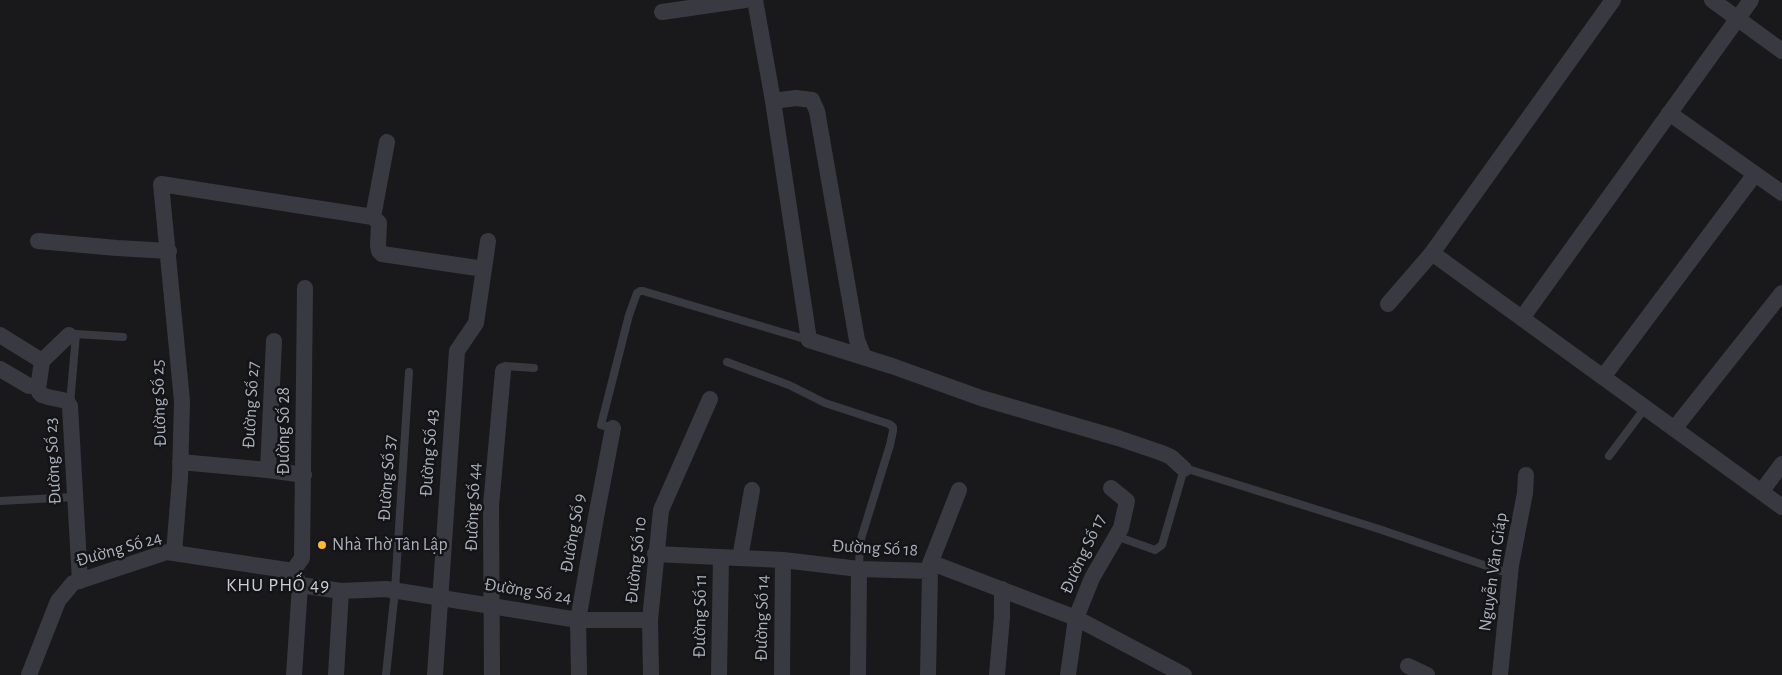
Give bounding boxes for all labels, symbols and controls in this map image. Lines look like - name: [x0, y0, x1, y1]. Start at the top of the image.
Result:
- street label: Đường Số 25: [147, 359, 171, 447]
- street label: Đường Số 27: [238, 361, 264, 449]
- street label: Đường Số 28: [273, 387, 295, 475]
- street label: Đường Số 43: [415, 409, 443, 497]
- street label: Đường Số 23: [40, 417, 66, 505]
- street label: Đường Số 37: [373, 434, 401, 522]
- street label: Đường Số 44: [461, 462, 485, 552]
- street label: Đường Số 9: [555, 492, 591, 574]
- street label: Đường Số 17: [1055, 511, 1111, 597]
- street label: Nguyễn Văn Giáp: [1474, 511, 1512, 633]
- street label: Đường Số 10: [621, 516, 651, 604]
- street label: Đường Số 24: [74, 526, 164, 572]
- place label: Nhà Thờ Tân Lập: [332, 534, 448, 556]
- street label: Đường Số 18: [831, 535, 919, 561]
- marker: Nhà Thờ Tân Lập: [316, 539, 328, 551]
- street label: Đường Số 24: [483, 573, 573, 609]
- district label: KHU PHỐ 49: [225, 574, 331, 596]
- street label: Đường Số 11: [688, 574, 712, 658]
- street label: Đường Số 14: [750, 575, 774, 661]

